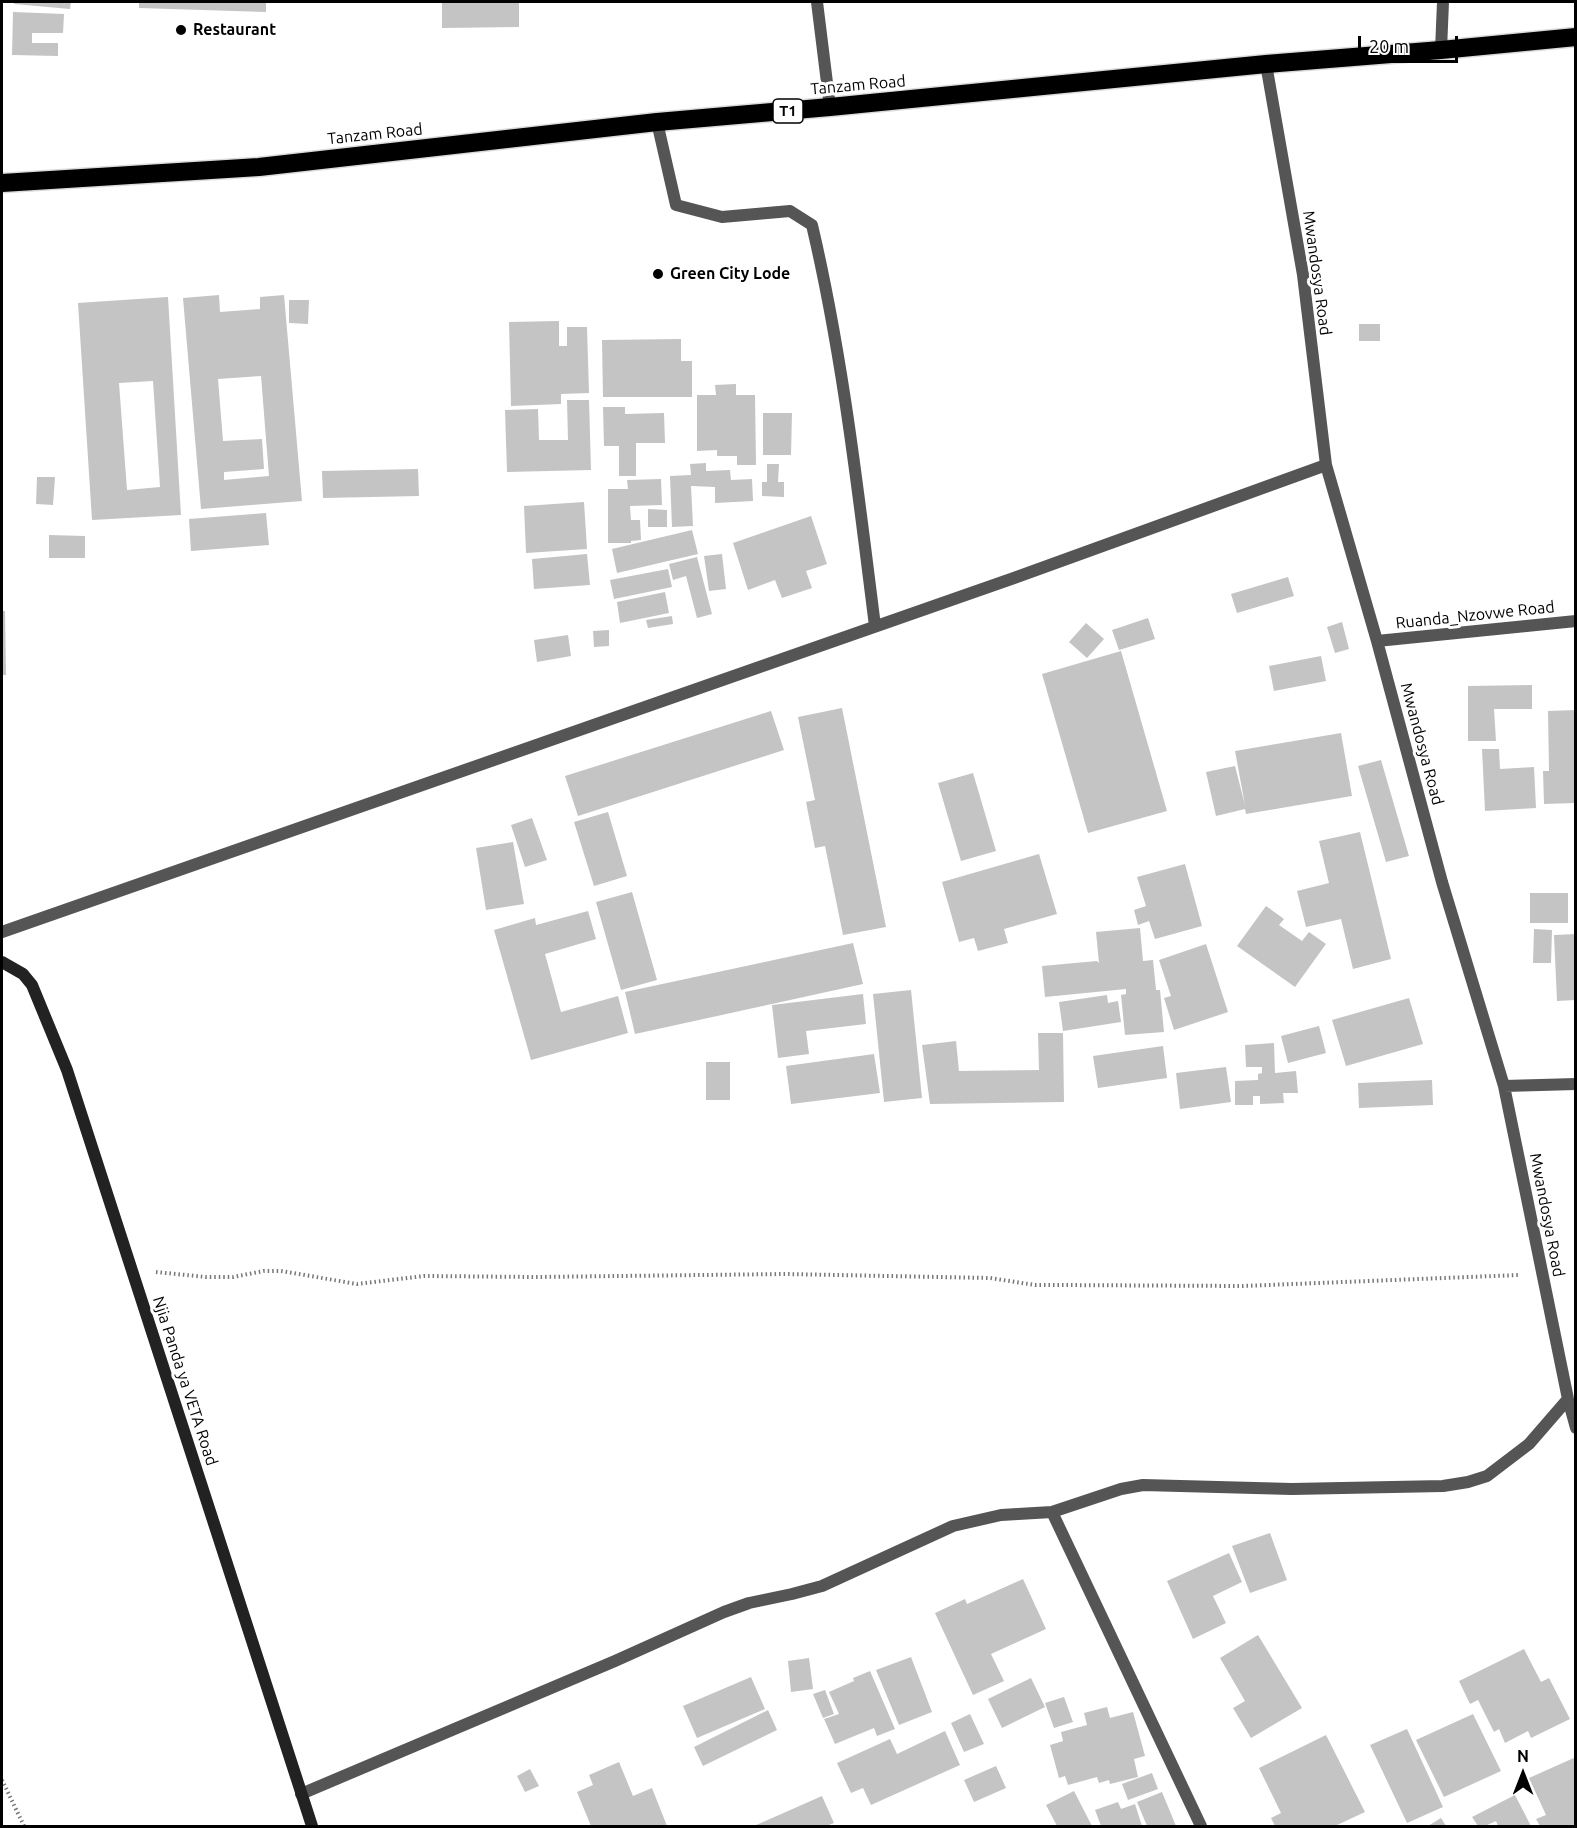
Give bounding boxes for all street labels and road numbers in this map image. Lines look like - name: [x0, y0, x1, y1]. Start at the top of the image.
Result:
- street label: Tanzam Road: [810, 71, 906, 99]
- road number: T1: [773, 99, 803, 123]
- street label: Tanzam Road: [326, 119, 424, 149]
- street label: Mwandosya Road: [1299, 209, 1335, 337]
- street label: Ruanda_Nzovwe Road: [1395, 597, 1555, 633]
- street label: Mwandosya Road: [1396, 681, 1448, 807]
- street label: Mwandosya Road: [1526, 1151, 1568, 1279]
- street label: Njia Panda ya VETA Road: [149, 1294, 221, 1468]

